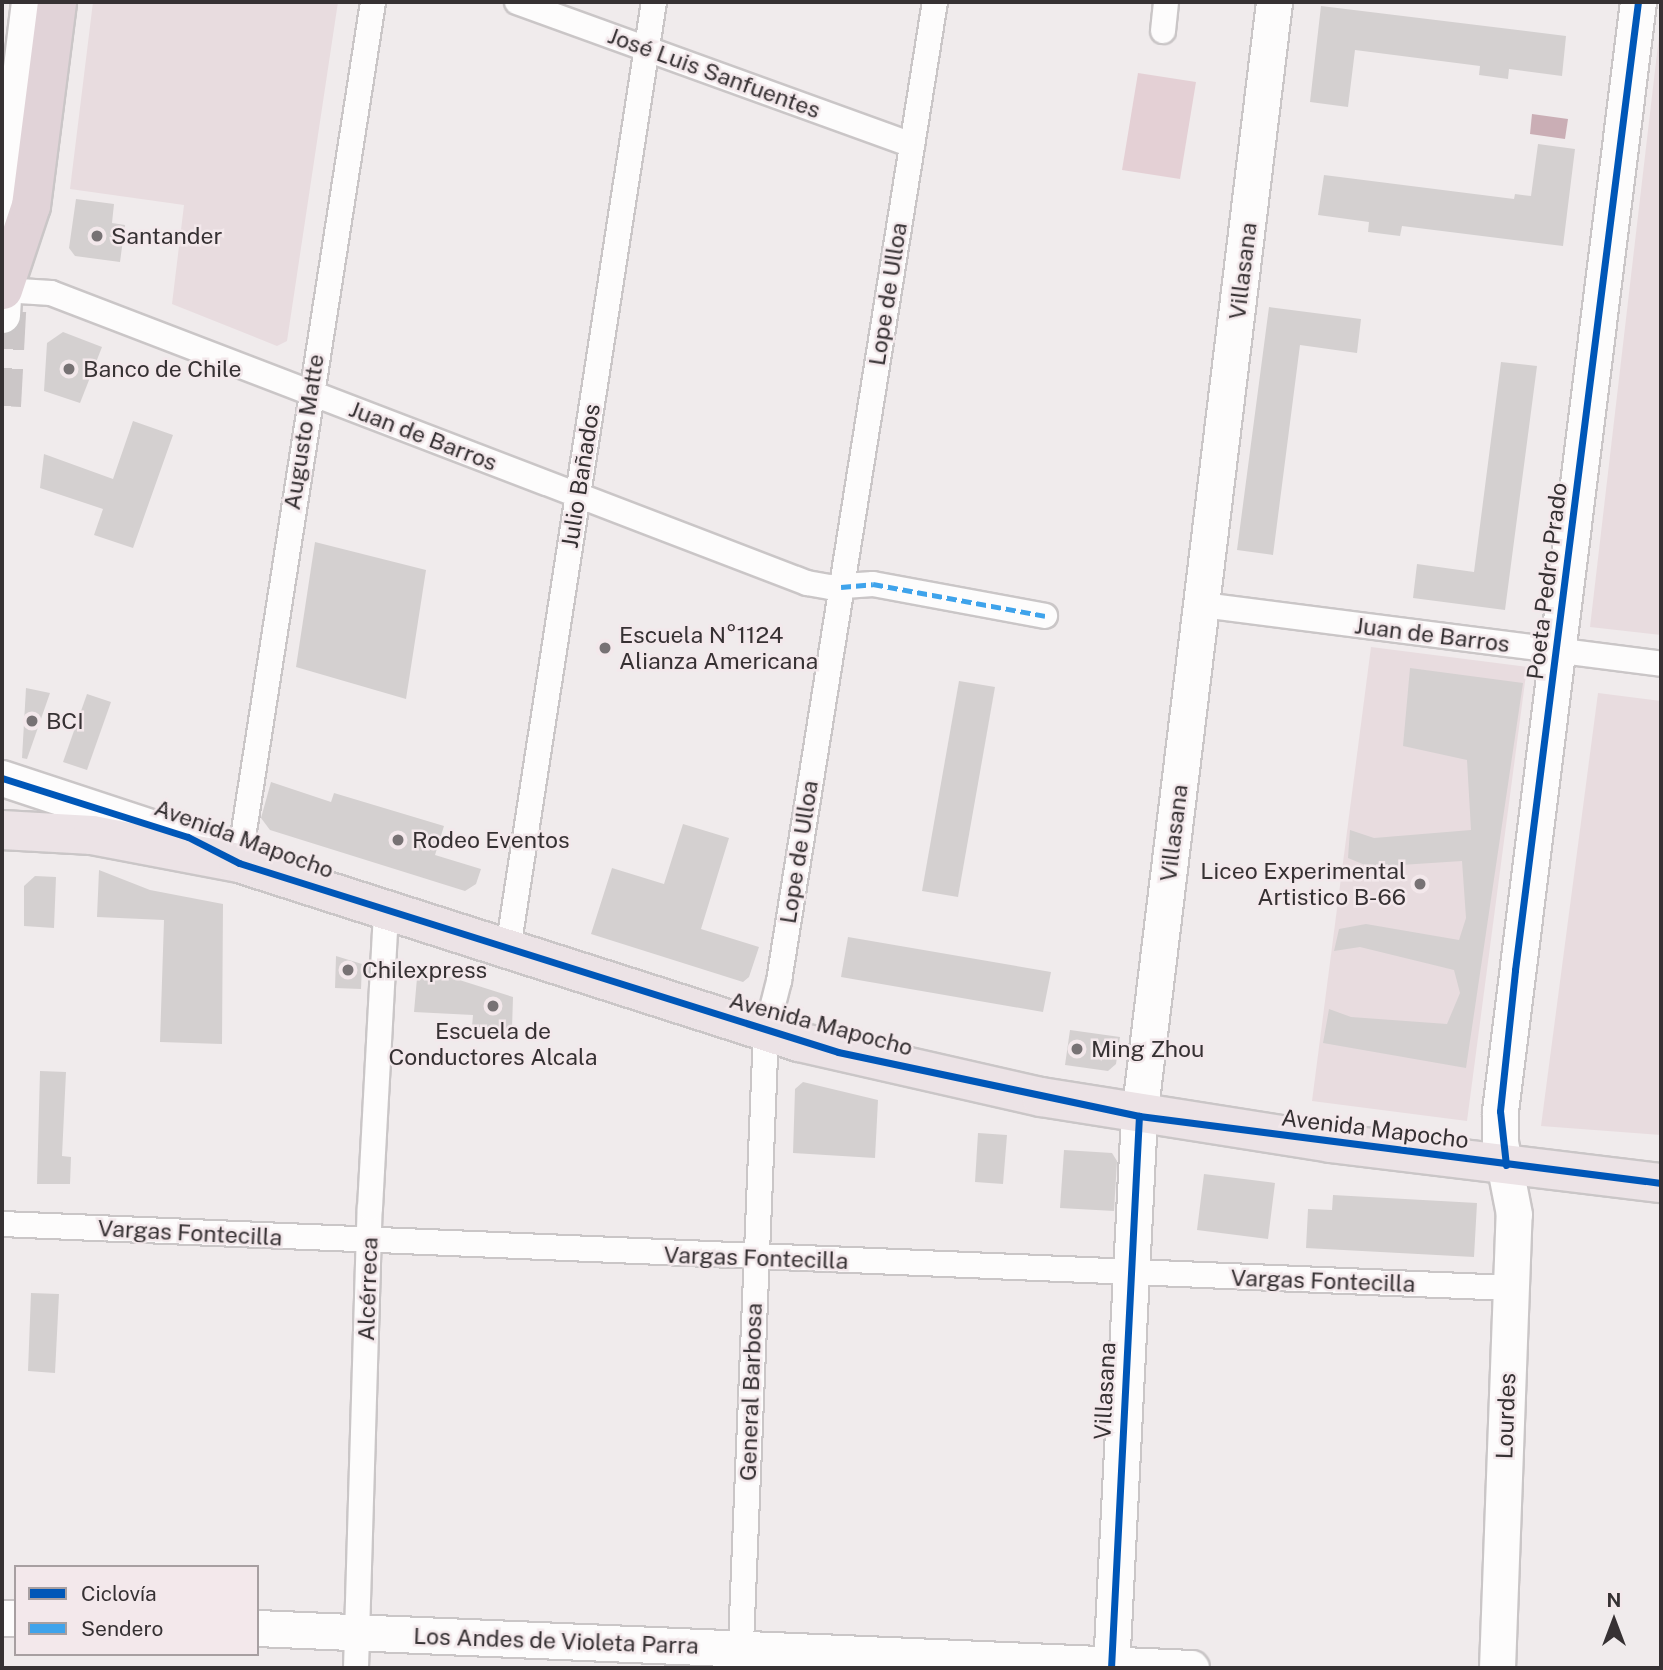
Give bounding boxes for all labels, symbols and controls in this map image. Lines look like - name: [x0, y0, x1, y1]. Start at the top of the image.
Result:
- street label: José Luis Sanfuentes: [604, 22, 824, 124]
- street label: Lope de Ulloa: [863, 220, 913, 368]
- street label: Villasana: [1223, 221, 1263, 321]
- place label: Santander: [111, 222, 222, 250]
- marker: Santander: [89, 228, 105, 244]
- street label: Augusto Matte: [278, 352, 330, 512]
- place label: Banco de Chile: [83, 355, 242, 383]
- marker: Banco de Chile: [61, 361, 77, 377]
- street label: Juan de Barros: [345, 395, 501, 477]
- street label: Julio Bañados: [556, 402, 606, 550]
- street label: Poeta Pedro Prado: [1521, 481, 1573, 681]
- street label: Juan de Barros: [1353, 612, 1511, 658]
- place label: Escuela N°1124 Alianza Americana: [619, 621, 818, 675]
- marker: Escuela N°1124 Alianza Americana: [597, 640, 613, 656]
- place label: BCI: [46, 707, 84, 735]
- marker: BCI: [24, 713, 40, 729]
- street label: Lope de Ulloa: [774, 778, 824, 926]
- street label: Villasana: [1154, 783, 1194, 883]
- street label: Avenida Mapocho: [151, 794, 337, 884]
- place label: Rodeo Eventos: [412, 826, 570, 854]
- marker: Rodeo Eventos: [390, 832, 406, 848]
- place label: Liceo Experimental Artistico B-66: [1200, 857, 1406, 911]
- marker: Liceo Experimental Artistico B-66: [1412, 876, 1428, 892]
- place label: Chilexpress: [362, 956, 487, 984]
- marker: Chilexpress: [340, 962, 356, 978]
- street label: Avenida Mapocho: [726, 986, 916, 1062]
- marker: Escuela de Conductores Alcala: [485, 998, 501, 1014]
- place label: Escuela de Conductores Alcala: [388, 1017, 598, 1071]
- place label: Ming Zhou: [1091, 1035, 1204, 1063]
- marker: Ming Zhou: [1069, 1041, 1085, 1057]
- street label: Avenida Mapocho: [1280, 1104, 1470, 1154]
- street label: Vargas Fontecilla: [97, 1214, 283, 1252]
- street label: Alcérreca: [352, 1237, 384, 1341]
- street label: Vargas Fontecilla: [663, 1241, 849, 1275]
- street label: Vargas Fontecilla: [1230, 1264, 1416, 1298]
- street label: General Barbosa: [734, 1302, 768, 1482]
- street label: Villasana: [1089, 1341, 1121, 1441]
- street label: Lourdes: [1491, 1372, 1521, 1460]
- legend: [14, 1565, 259, 1656]
- text: Ciclovía: [81, 1581, 157, 1606]
- north arrow: [1579, 1586, 1649, 1656]
- text: N: [1607, 1589, 1621, 1611]
- text: Sendero: [81, 1616, 163, 1641]
- street label: Los Andes de Violeta Parra: [412, 1622, 700, 1660]

